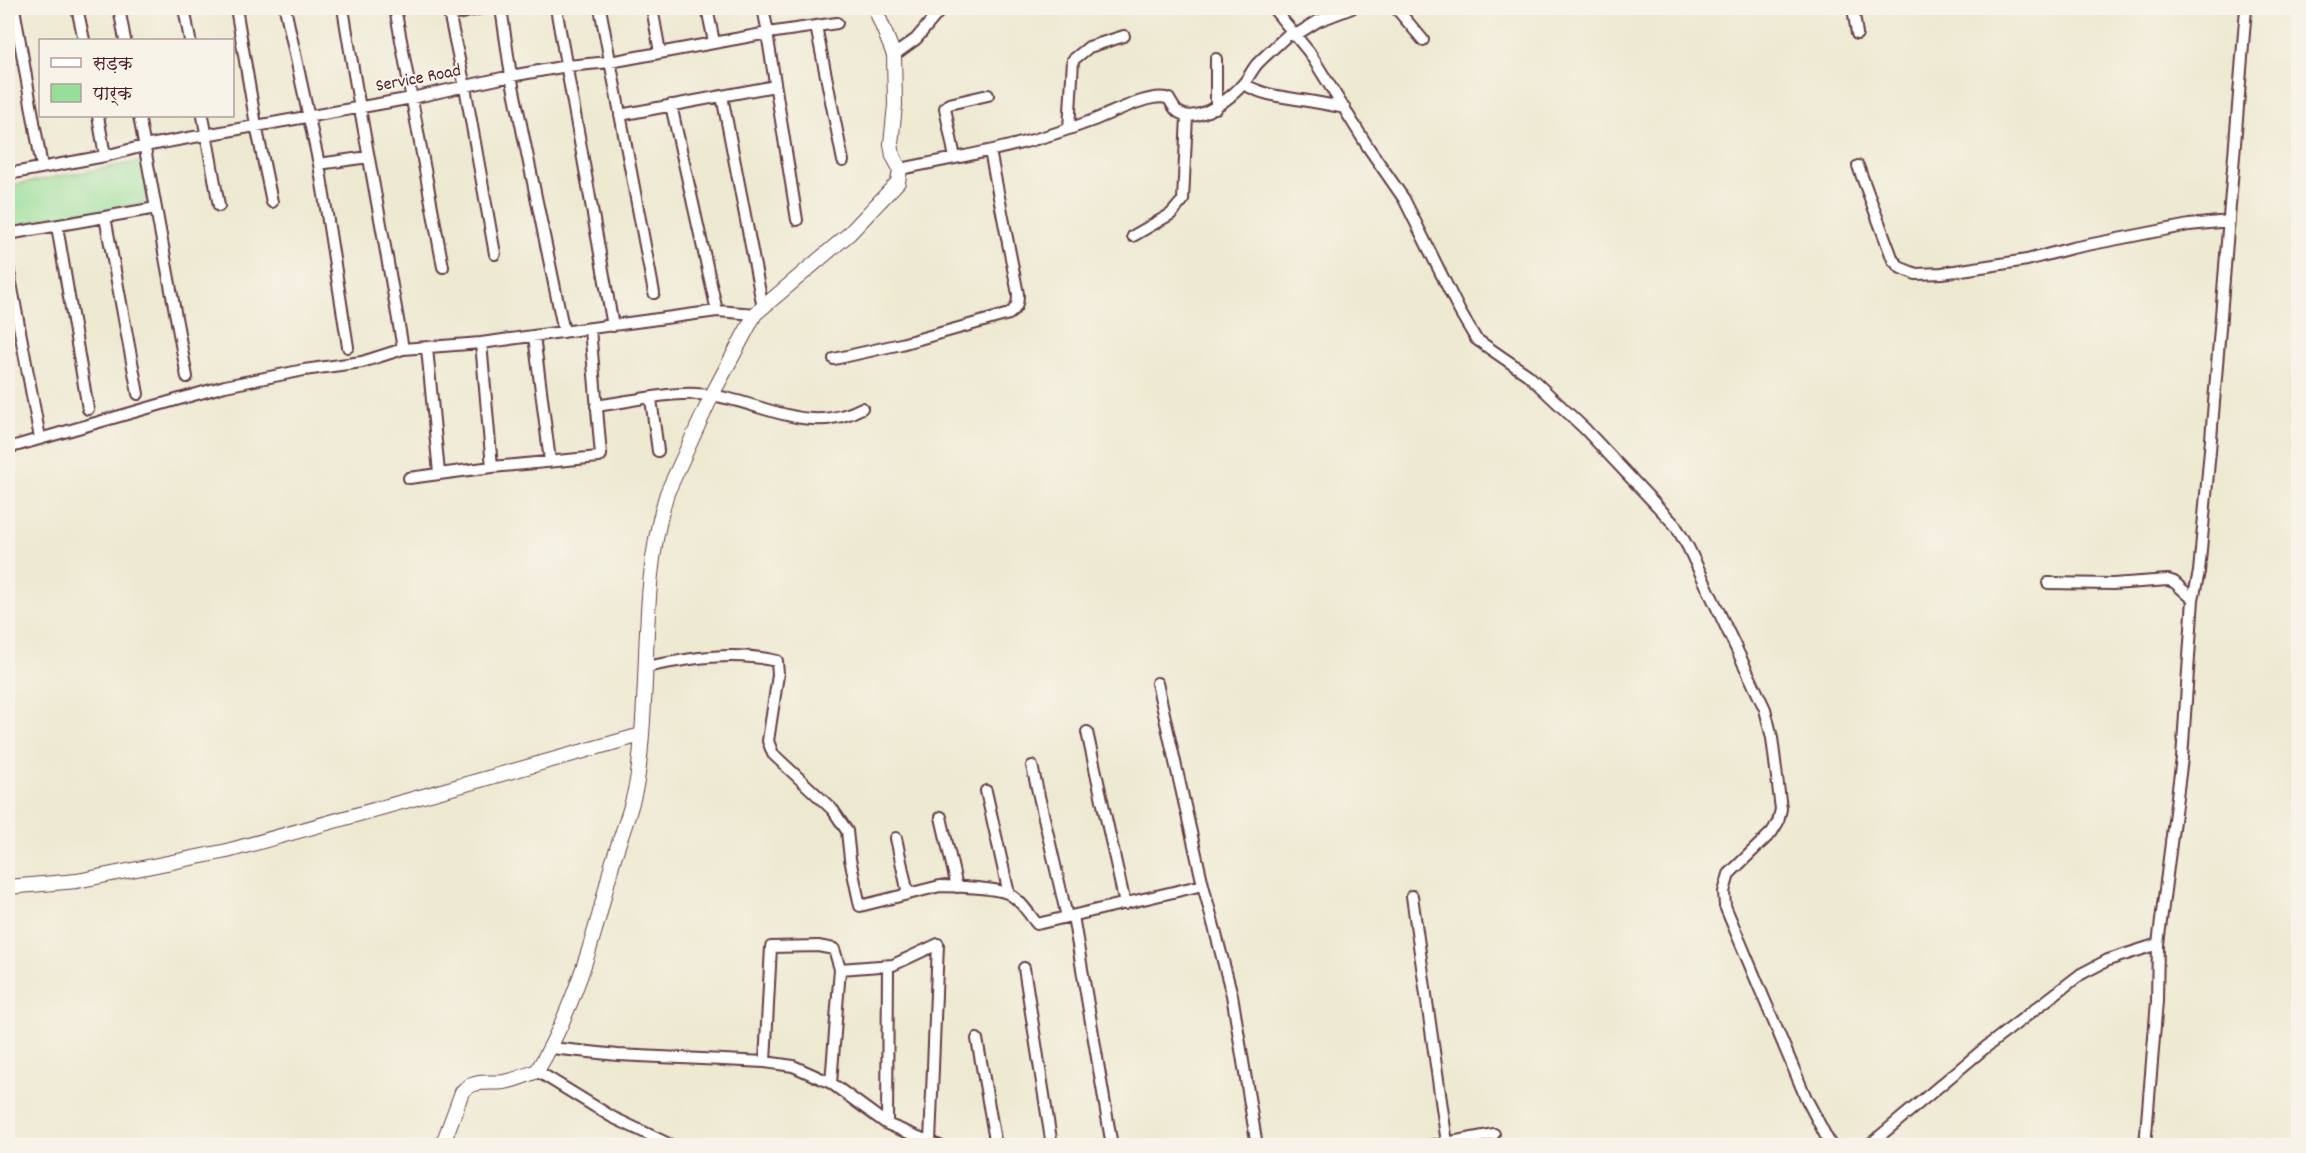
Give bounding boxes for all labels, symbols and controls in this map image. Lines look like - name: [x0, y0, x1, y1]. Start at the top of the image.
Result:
- legend: [39, 39, 234, 117]
- text: सड़क: [92, 53, 134, 78]
- street label: Service Road: [374, 59, 463, 100]
- text: पार्क: [92, 83, 133, 108]

